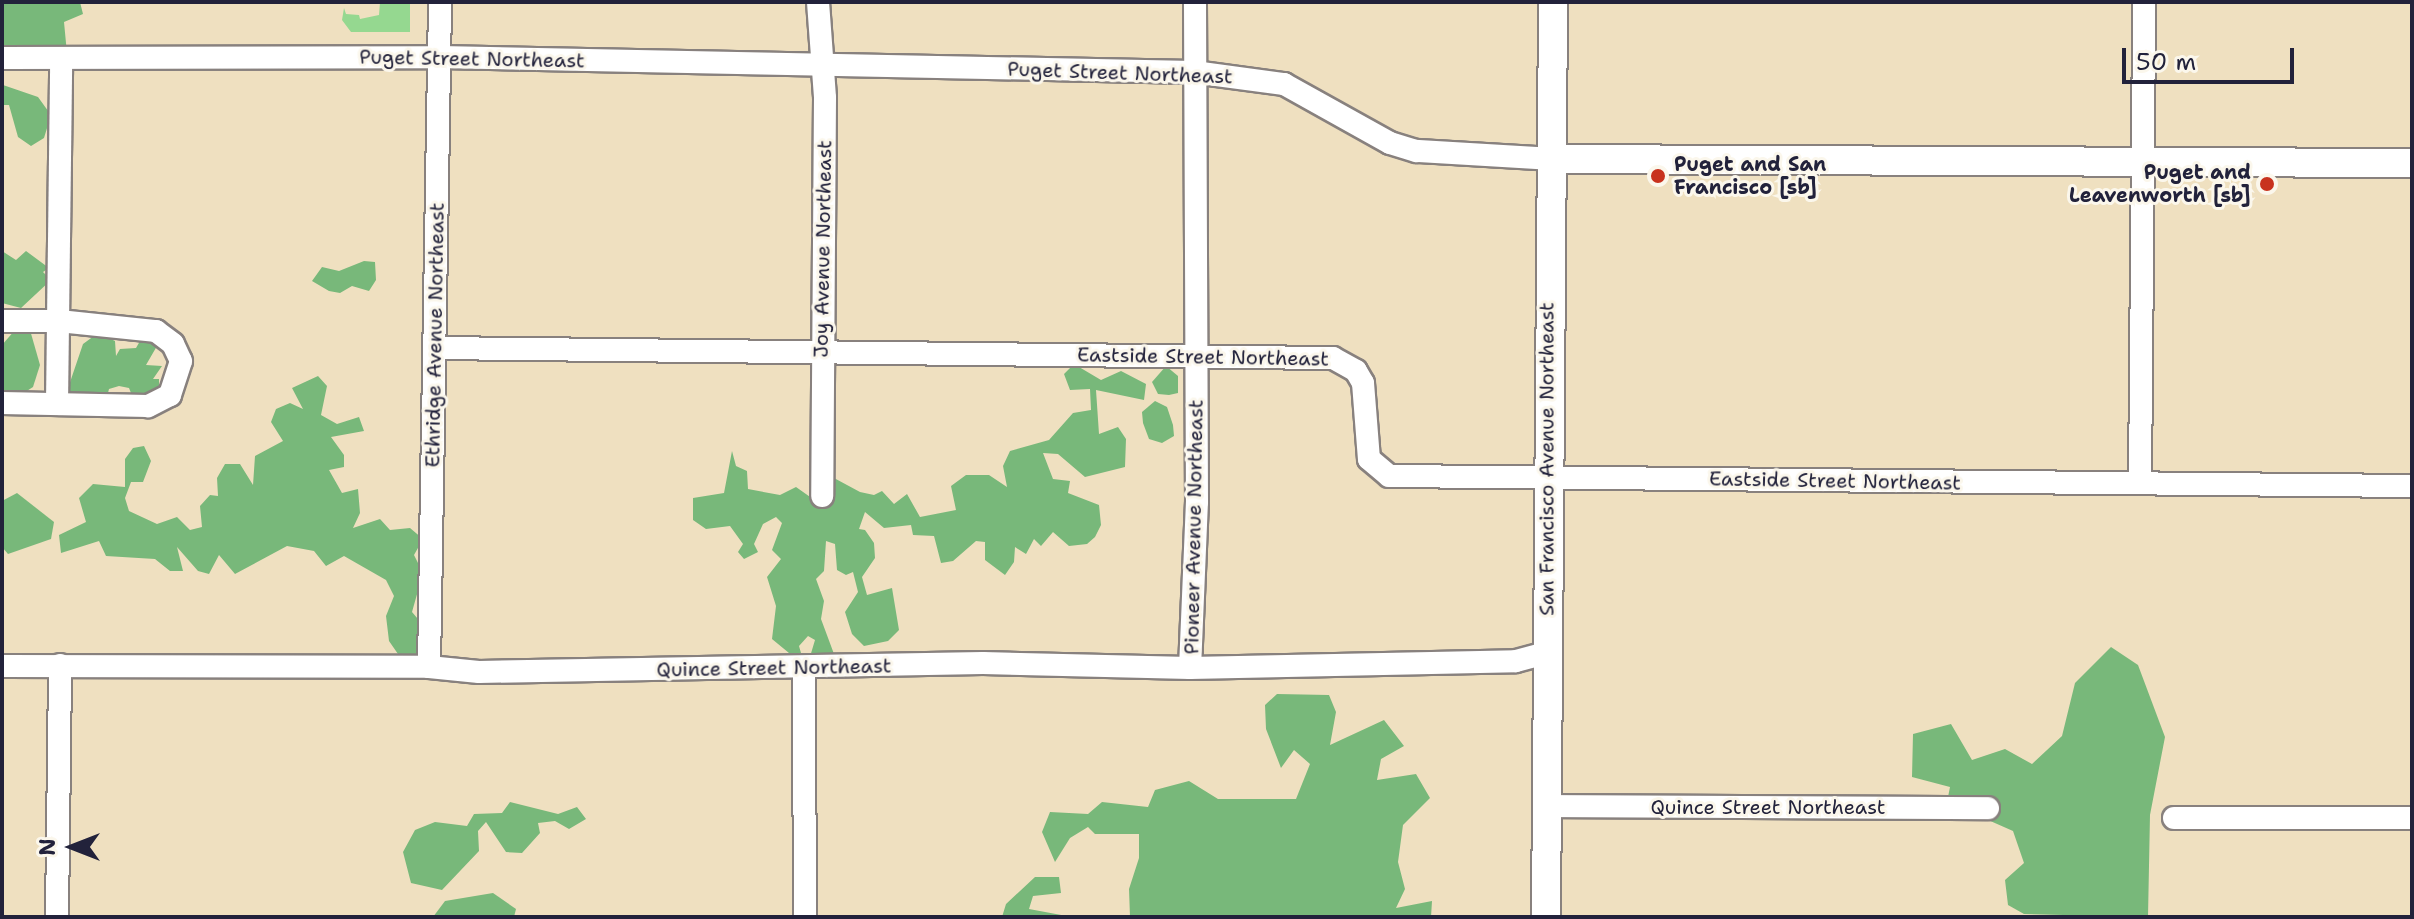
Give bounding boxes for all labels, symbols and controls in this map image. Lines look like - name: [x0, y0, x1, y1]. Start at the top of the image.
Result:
- scale bar: [2126, 32, 2298, 82]
- street label: Puget Street Northeast: [359, 45, 585, 73]
- text: 50 m: [2136, 46, 2196, 78]
- street label: Puget Street Northeast: [1007, 57, 1233, 89]
- street label: Joy Avenue Northeast: [809, 140, 837, 358]
- place label: Puget and San Francisco [sb]: [1674, 152, 1826, 199]
- place label: Puget and Leavenworth [sb]: [2069, 160, 2251, 207]
- marker: Puget and San Francisco [sb]: [1649, 167, 1667, 185]
- marker: Puget and Leavenworth [sb]: [2258, 175, 2276, 193]
- street label: Ethridge Avenue Northeast: [421, 202, 449, 468]
- street label: San Francisco Avenue Northeast: [1535, 302, 1559, 616]
- street label: Eastside Street Northeast: [1077, 343, 1329, 371]
- street label: Pioneer Avenue Northeast: [1180, 399, 1208, 655]
- street label: Eastside Street Northeast: [1709, 467, 1961, 495]
- street label: Quince Street Northeast: [656, 654, 892, 682]
- street label: Quince Street Northeast: [1650, 795, 1886, 819]
- north arrow: [32, 807, 112, 887]
- text: N: [33, 838, 62, 856]

